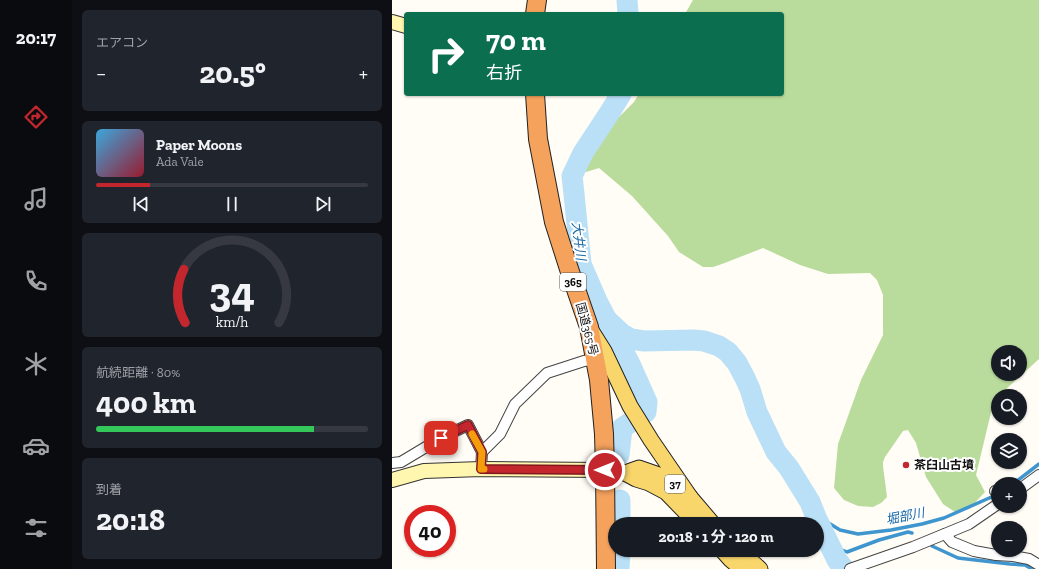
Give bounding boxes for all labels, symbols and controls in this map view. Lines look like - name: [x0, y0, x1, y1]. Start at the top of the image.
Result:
- text: 70 m: [486, 24, 546, 57]
- text: 20:17: [16, 27, 56, 49]
- icon: right: [420, 28, 472, 80]
- text: エアコン: [96, 35, 148, 50]
- text: 20.5°: [199, 55, 266, 91]
- text: −: [96, 60, 106, 87]
- text: +: [359, 60, 368, 87]
- text: 右折: [486, 62, 522, 84]
- icon: directions: [22, 103, 50, 131]
- text: Paper Moons: [156, 136, 242, 154]
- text: Ada Vale: [156, 154, 204, 169]
- icon: music: [22, 185, 50, 213]
- icon: previous: [130, 193, 152, 215]
- icon: pause: [221, 193, 243, 215]
- icon: next: [312, 193, 334, 215]
- water label: 大井川: [569, 221, 589, 263]
- text: 34: [209, 266, 255, 316]
- icon: phone: [22, 267, 50, 295]
- road number: 365: [560, 273, 586, 291]
- street label: 国道365号: [573, 301, 601, 357]
- text: km/h: [216, 313, 248, 330]
- map controls: [991, 345, 1027, 557]
- button: sound: [991, 345, 1027, 381]
- icon: climate: [22, 350, 50, 378]
- text: 航続距離 · 80%: [96, 365, 180, 380]
- text: 400 km: [96, 385, 196, 421]
- button: search: [991, 389, 1027, 425]
- pin: [424, 421, 458, 455]
- icon: arrive: [430, 427, 452, 449]
- icon: car: [22, 432, 50, 460]
- button: layers: [991, 433, 1027, 469]
- position arrow: [584, 449, 626, 491]
- place label: 茶臼山古墳: [914, 458, 974, 472]
- marker: 茶臼山古墳: [901, 460, 911, 470]
- road number: 37: [665, 475, 685, 493]
- button: +: [991, 477, 1027, 513]
- text: 到着: [96, 482, 122, 497]
- text: 20:18: [96, 502, 165, 538]
- speed limit sign: 40: [404, 505, 456, 557]
- water label: 堀部川: [884, 505, 928, 527]
- icon: filters: [22, 514, 50, 542]
- button: −: [991, 521, 1027, 557]
- text: 20:18 · 1 分 · 120 m: [658, 528, 774, 546]

